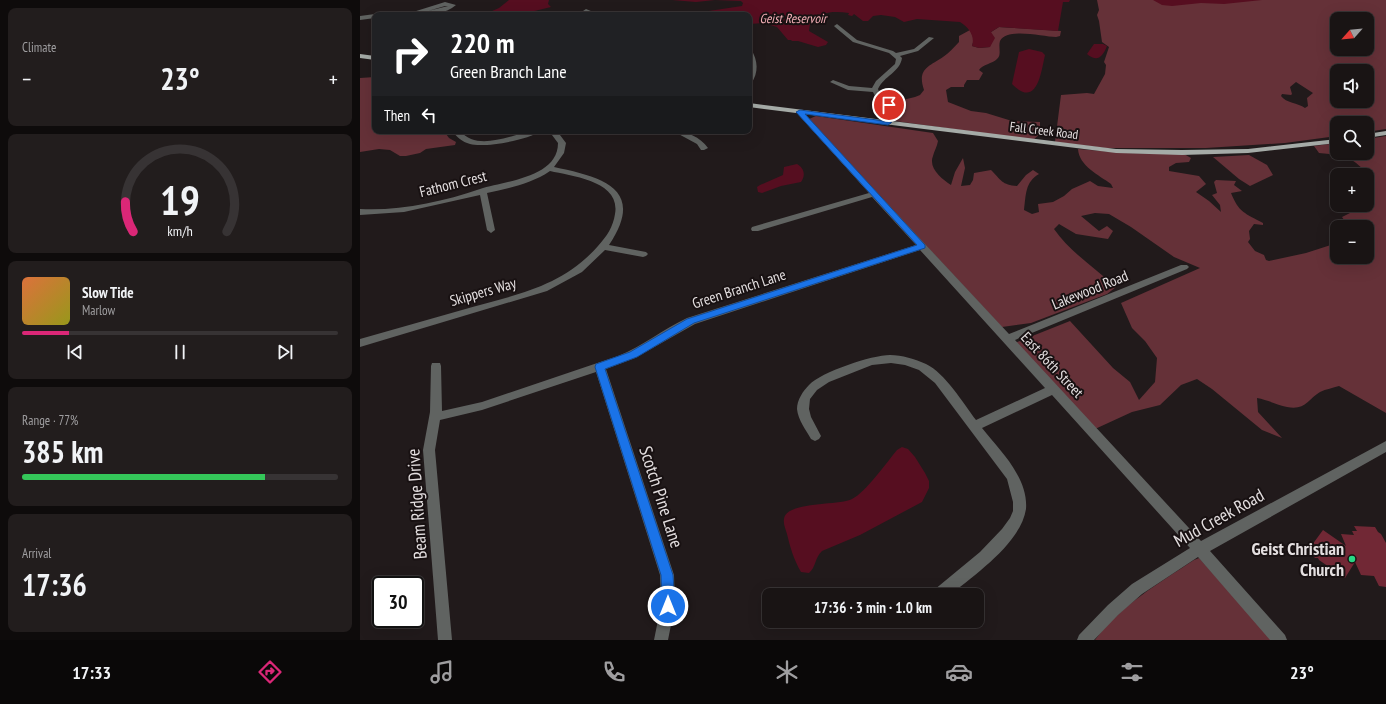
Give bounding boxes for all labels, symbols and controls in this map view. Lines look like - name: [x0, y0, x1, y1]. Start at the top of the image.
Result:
- water label: Geist Reservoir: [760, 10, 829, 27]
- north arrow: [1330, 12, 1374, 56]
- map controls: [1330, 12, 1374, 264]
- text: 220 m: [450, 24, 514, 61]
- icon: right: [384, 28, 436, 80]
- text: Climate: [22, 39, 56, 56]
- text: 23°: [160, 59, 200, 98]
- text: Green Branch Lane: [450, 60, 567, 83]
- button: sound: [1330, 64, 1374, 108]
- text: −: [22, 65, 31, 93]
- text: +: [329, 65, 338, 93]
- pin: [872, 88, 906, 122]
- icon: arrive: [878, 94, 900, 116]
- icon: left: [418, 104, 440, 126]
- text: Then: [384, 106, 410, 125]
- button: search: [1330, 116, 1374, 160]
- street label: Fall Creek Road: [1009, 118, 1079, 143]
- street label: Fathom Crest: [417, 166, 488, 201]
- button: +: [1330, 168, 1374, 212]
- text: 19: [160, 172, 200, 225]
- text: km/h: [167, 220, 193, 239]
- button: −: [1330, 220, 1374, 264]
- street label: Green Branch Lane: [690, 264, 788, 313]
- street label: Lakewood Road: [1049, 266, 1131, 313]
- street label: Skippers Way: [448, 273, 519, 310]
- text: Slow Tide: [82, 283, 134, 302]
- text: Marlow: [82, 302, 115, 319]
- street label: East 86th Street: [1017, 328, 1088, 402]
- icon: previous: [64, 341, 86, 363]
- icon: pause: [169, 341, 191, 363]
- icon: next: [274, 341, 296, 363]
- text: Range · 77%: [22, 412, 78, 429]
- text: 385 km: [22, 432, 103, 471]
- street label: Scotch Pine Lane: [634, 443, 689, 551]
- street label: Beam Ridge Drive: [401, 448, 432, 560]
- street label: Mud Creek Road: [1170, 483, 1268, 552]
- place label: Geist Christian Church: [1251, 537, 1344, 581]
- text: Arrival: [22, 545, 51, 562]
- marker: Geist Christian Church: [1347, 554, 1357, 564]
- text: 17:36: [22, 565, 87, 604]
- speed limit sign: 30: [372, 576, 424, 628]
- position arrow: [647, 585, 689, 627]
- text: 17:36 · 3 min · 1.0 km: [814, 598, 932, 617]
- icon: directions: [256, 658, 284, 686]
- icon: music: [428, 658, 456, 686]
- icon: phone: [600, 658, 628, 686]
- icon: climate: [773, 658, 801, 686]
- icon: car: [945, 658, 973, 686]
- icon: filters: [1118, 658, 1146, 686]
- text: 17:33: [72, 661, 111, 684]
- text: 23°: [1290, 661, 1314, 684]

